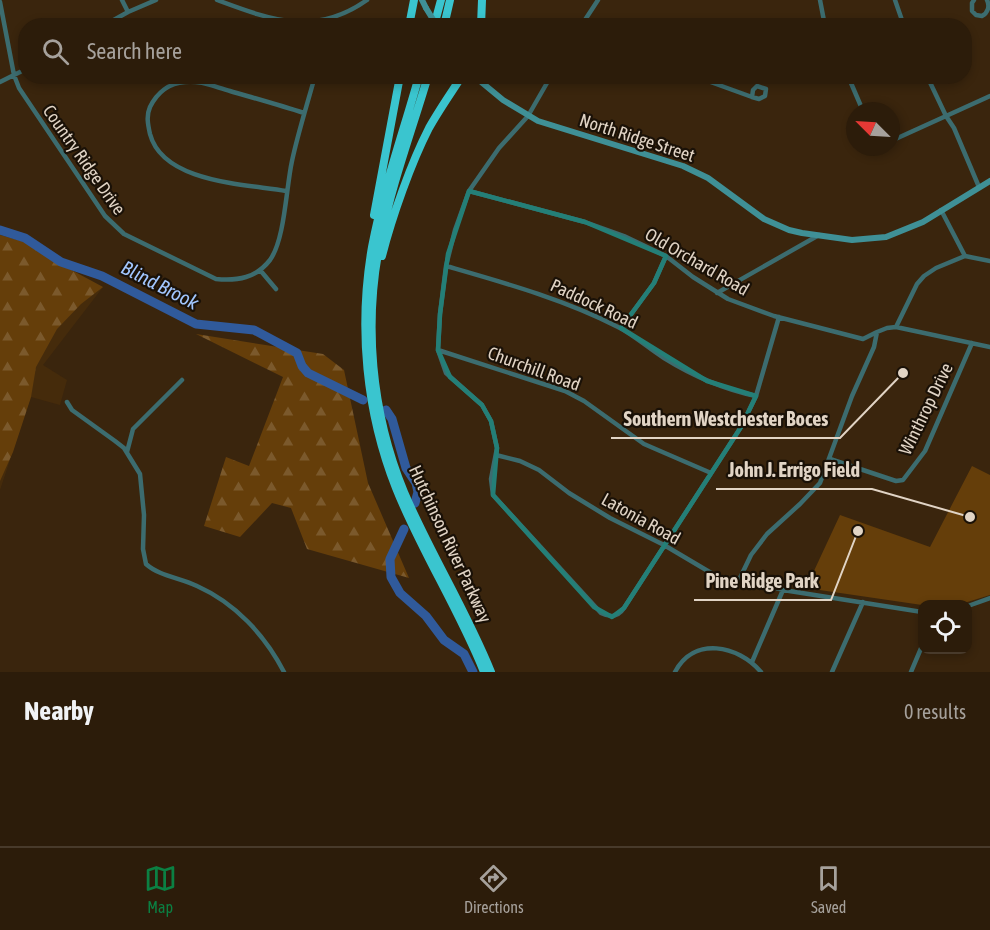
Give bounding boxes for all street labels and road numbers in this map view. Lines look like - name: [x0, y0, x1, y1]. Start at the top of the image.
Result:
- street label: Country Ridge Drive: [39, 101, 130, 219]
- street label: North Ridge Street: [577, 109, 697, 166]
- street label: Old Orchard Road: [642, 223, 753, 300]
- street label: Paddock Road: [547, 274, 641, 333]
- street label: Churchill Road: [485, 342, 583, 395]
- street label: Winthrop Drive: [894, 359, 957, 458]
- street label: Hutchinson River Parkway: [405, 462, 496, 626]
- street label: Latonia Road: [598, 488, 684, 549]

